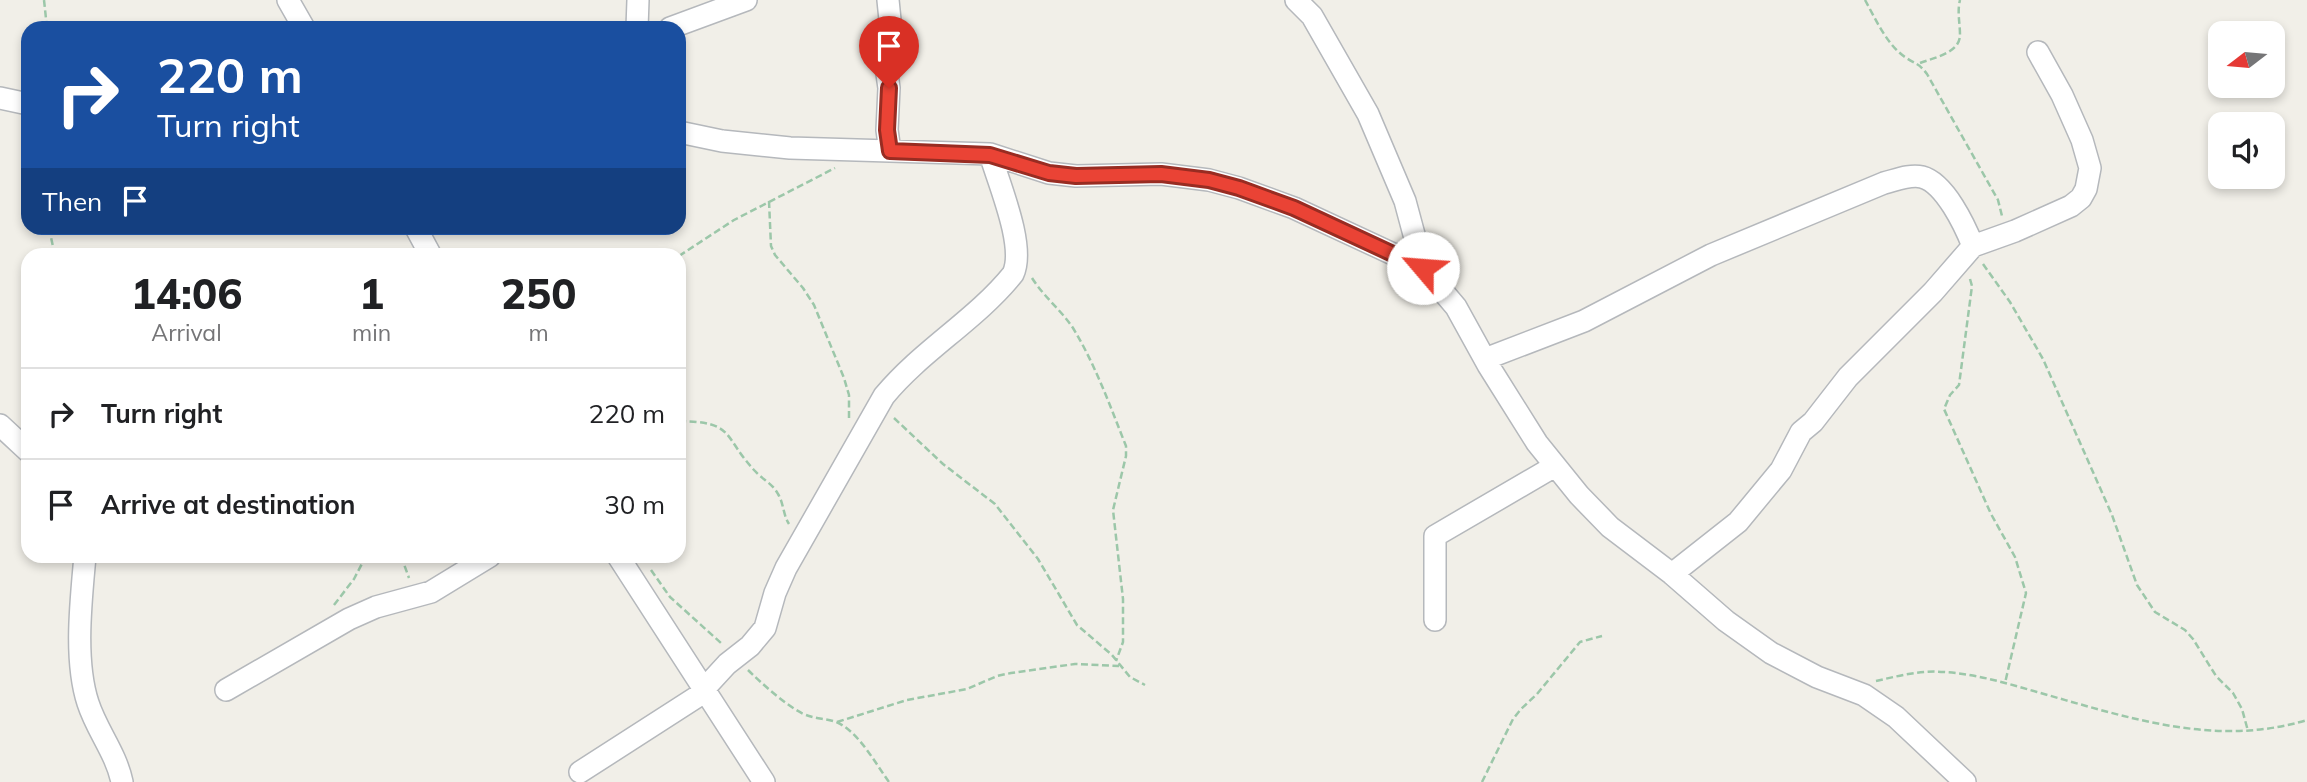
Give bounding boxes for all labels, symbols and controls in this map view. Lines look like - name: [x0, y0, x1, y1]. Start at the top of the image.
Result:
- pin: [859, 16, 919, 88]
- north arrow: [2208, 21, 2286, 98]
- map controls: [2208, 21, 2285, 189]
- icon: arrive: [870, 27, 908, 65]
- text: 220 m: [157, 44, 303, 105]
- icon: right: [42, 49, 133, 140]
- text: Turn right: [157, 105, 300, 145]
- button: sound: [2208, 112, 2285, 189]
- icon: arrive: [116, 182, 154, 220]
- text: Then: [42, 185, 102, 218]
- position arrow: [1386, 231, 1460, 305]
- text: 14:06: [131, 267, 242, 320]
- text: 1: [359, 267, 384, 320]
- text: 250: [501, 267, 576, 320]
- text: Arrival: [151, 318, 222, 347]
- text: min: [352, 318, 391, 347]
- text: m: [528, 318, 549, 347]
- icon: right: [42, 395, 80, 433]
- text: Turn right: [101, 397, 222, 430]
- text: 220 m: [589, 397, 665, 430]
- icon: arrive: [42, 486, 80, 524]
- text: Arrive at destination: [101, 488, 356, 521]
- text: 30 m: [604, 488, 665, 521]

